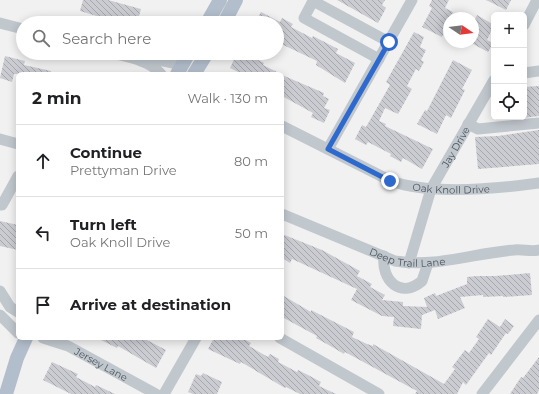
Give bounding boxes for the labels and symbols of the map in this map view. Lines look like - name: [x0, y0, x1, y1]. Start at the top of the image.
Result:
- north arrow: [443, 12, 479, 48]
- route start: [380, 33, 398, 51]
- street label: Jay Drive: [438, 124, 473, 171]
- route end: [381, 172, 399, 190]
- street label: Oak Knoll Drive: [411, 180, 490, 197]
- street label: Deep Trail Lane: [367, 245, 446, 270]
- street label: Jersey Lane: [71, 344, 130, 384]

